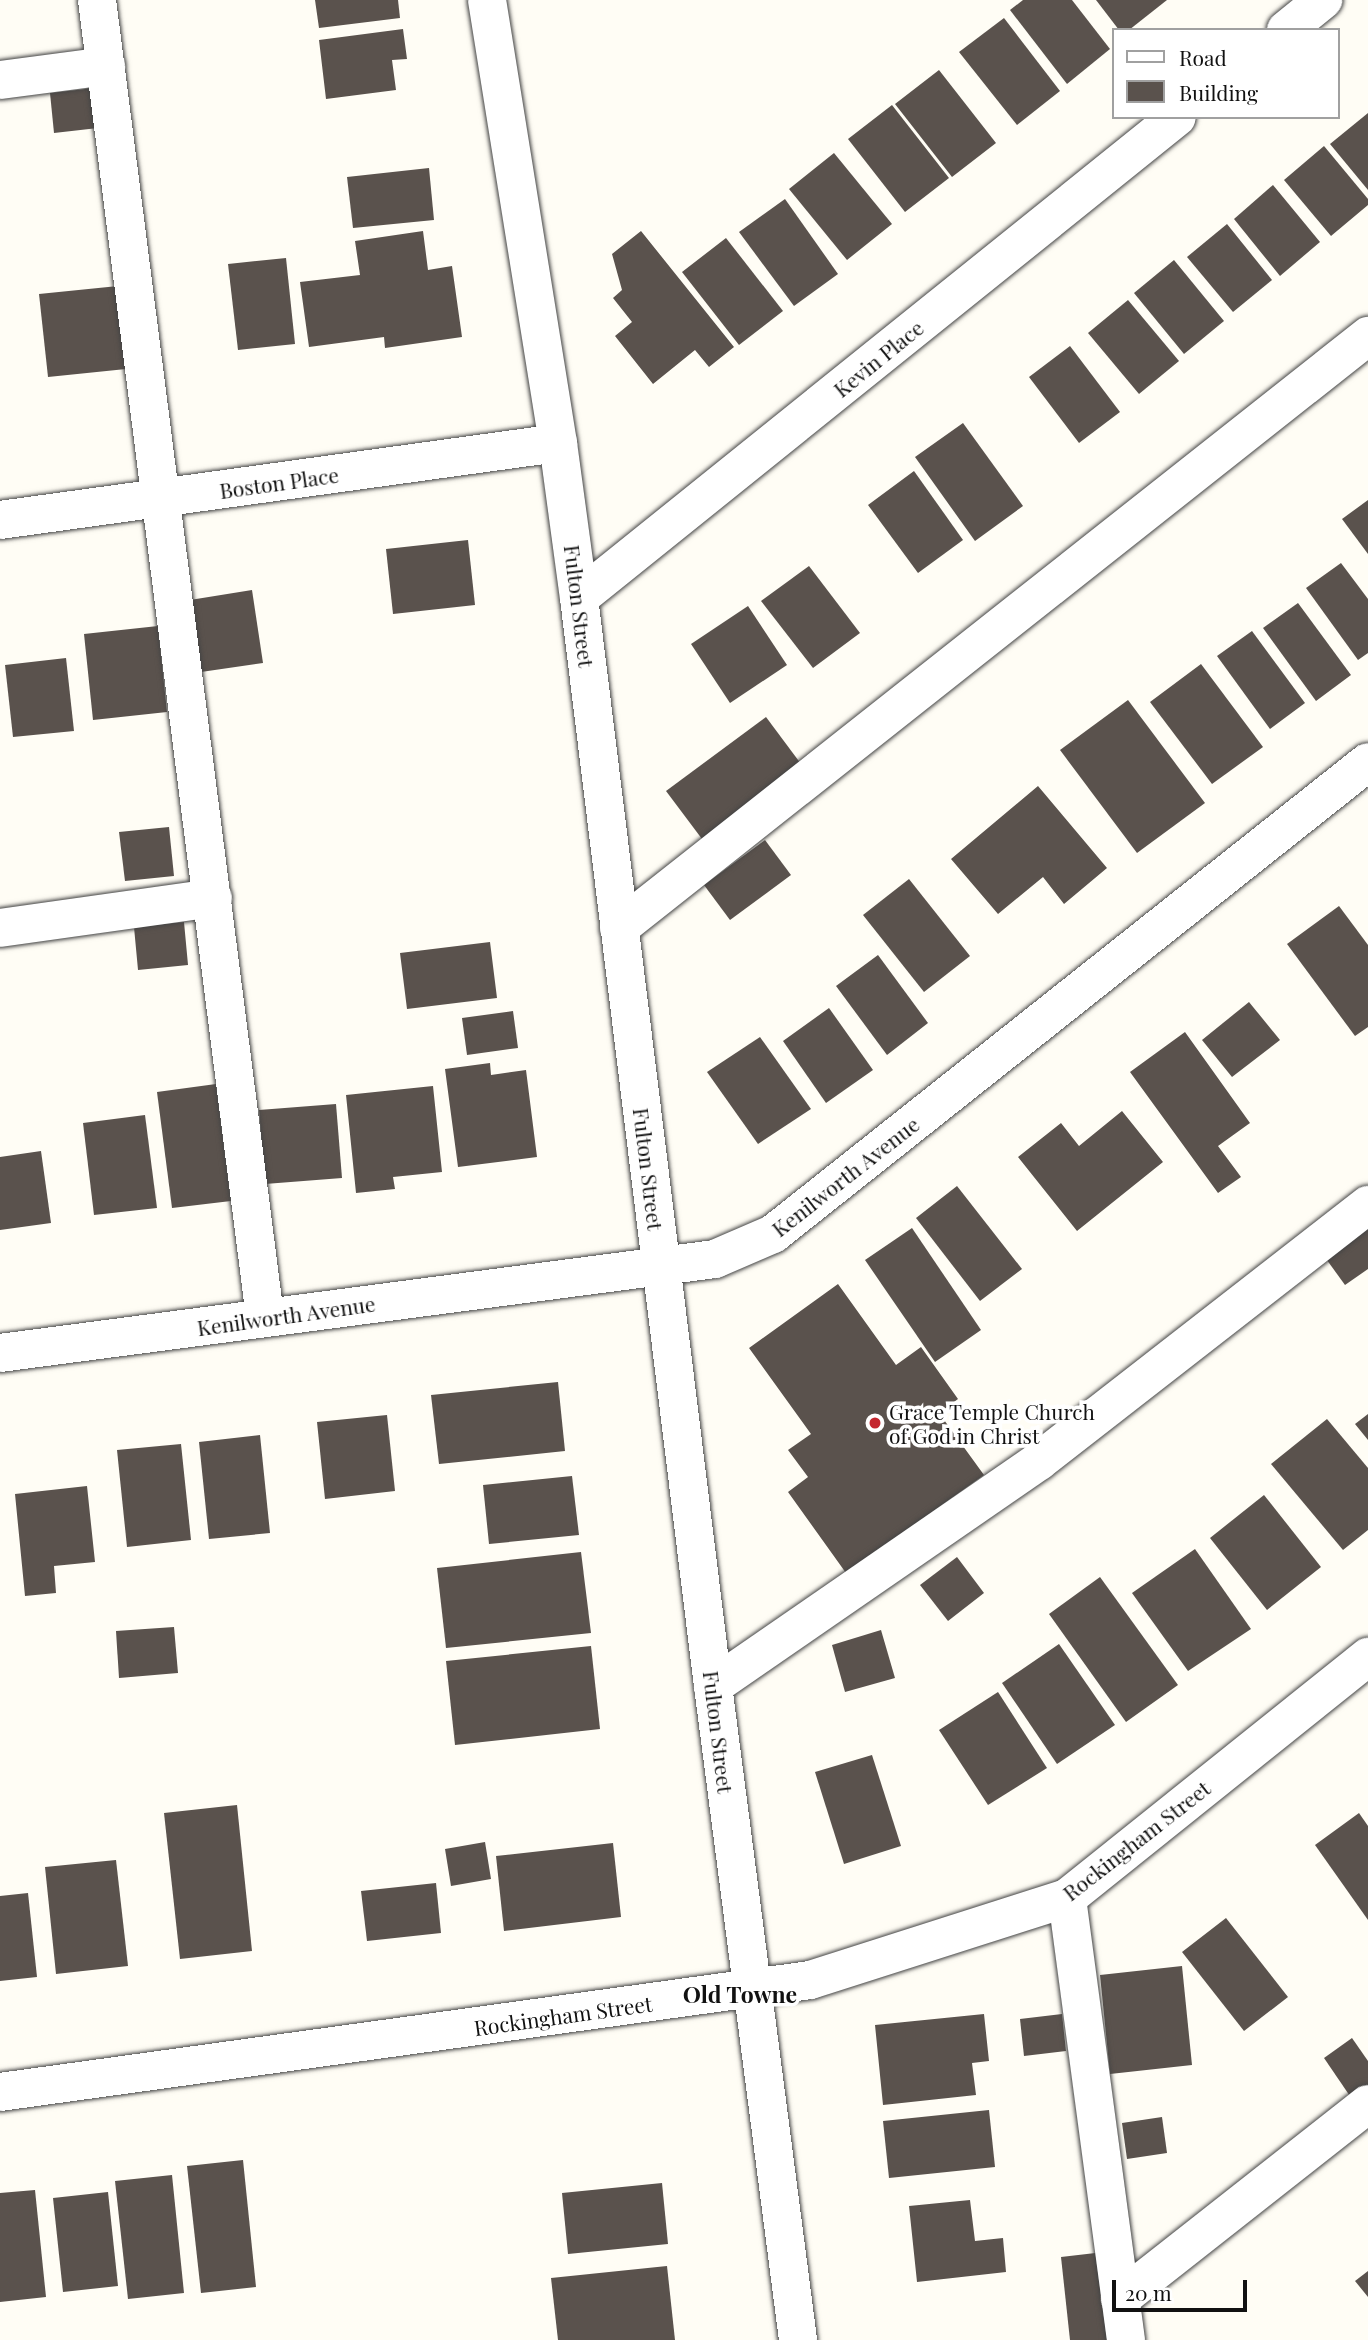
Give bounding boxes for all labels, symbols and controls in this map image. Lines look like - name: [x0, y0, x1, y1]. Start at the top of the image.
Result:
- legend: [1112, 28, 1340, 119]
- text: Road: [1179, 43, 1227, 71]
- text: Building: [1179, 78, 1258, 106]
- street label: Kevin Place: [828, 314, 928, 402]
- street label: Boston Place: [218, 461, 340, 503]
- street label: Fulton Street: [560, 543, 600, 669]
- street label: Fulton Street: [629, 1106, 669, 1232]
- street label: Kenilworth Avenue: [766, 1111, 924, 1241]
- street label: Kenilworth Avenue: [195, 1290, 377, 1340]
- place label: Grace Temple Church of God in Christ: [889, 1398, 1095, 1448]
- marker: Grace Temple Church of God in Christ: [867, 1415, 883, 1431]
- street label: Fulton Street: [699, 1669, 739, 1795]
- street label: Rockingham Street: [1058, 1775, 1214, 1905]
- district label: Old Towne: [683, 1980, 797, 2008]
- street label: Rockingham Street: [472, 1990, 654, 2040]
- scale bar: [1116, 2266, 1251, 2310]
- text: 20 m: [1125, 2278, 1172, 2306]

